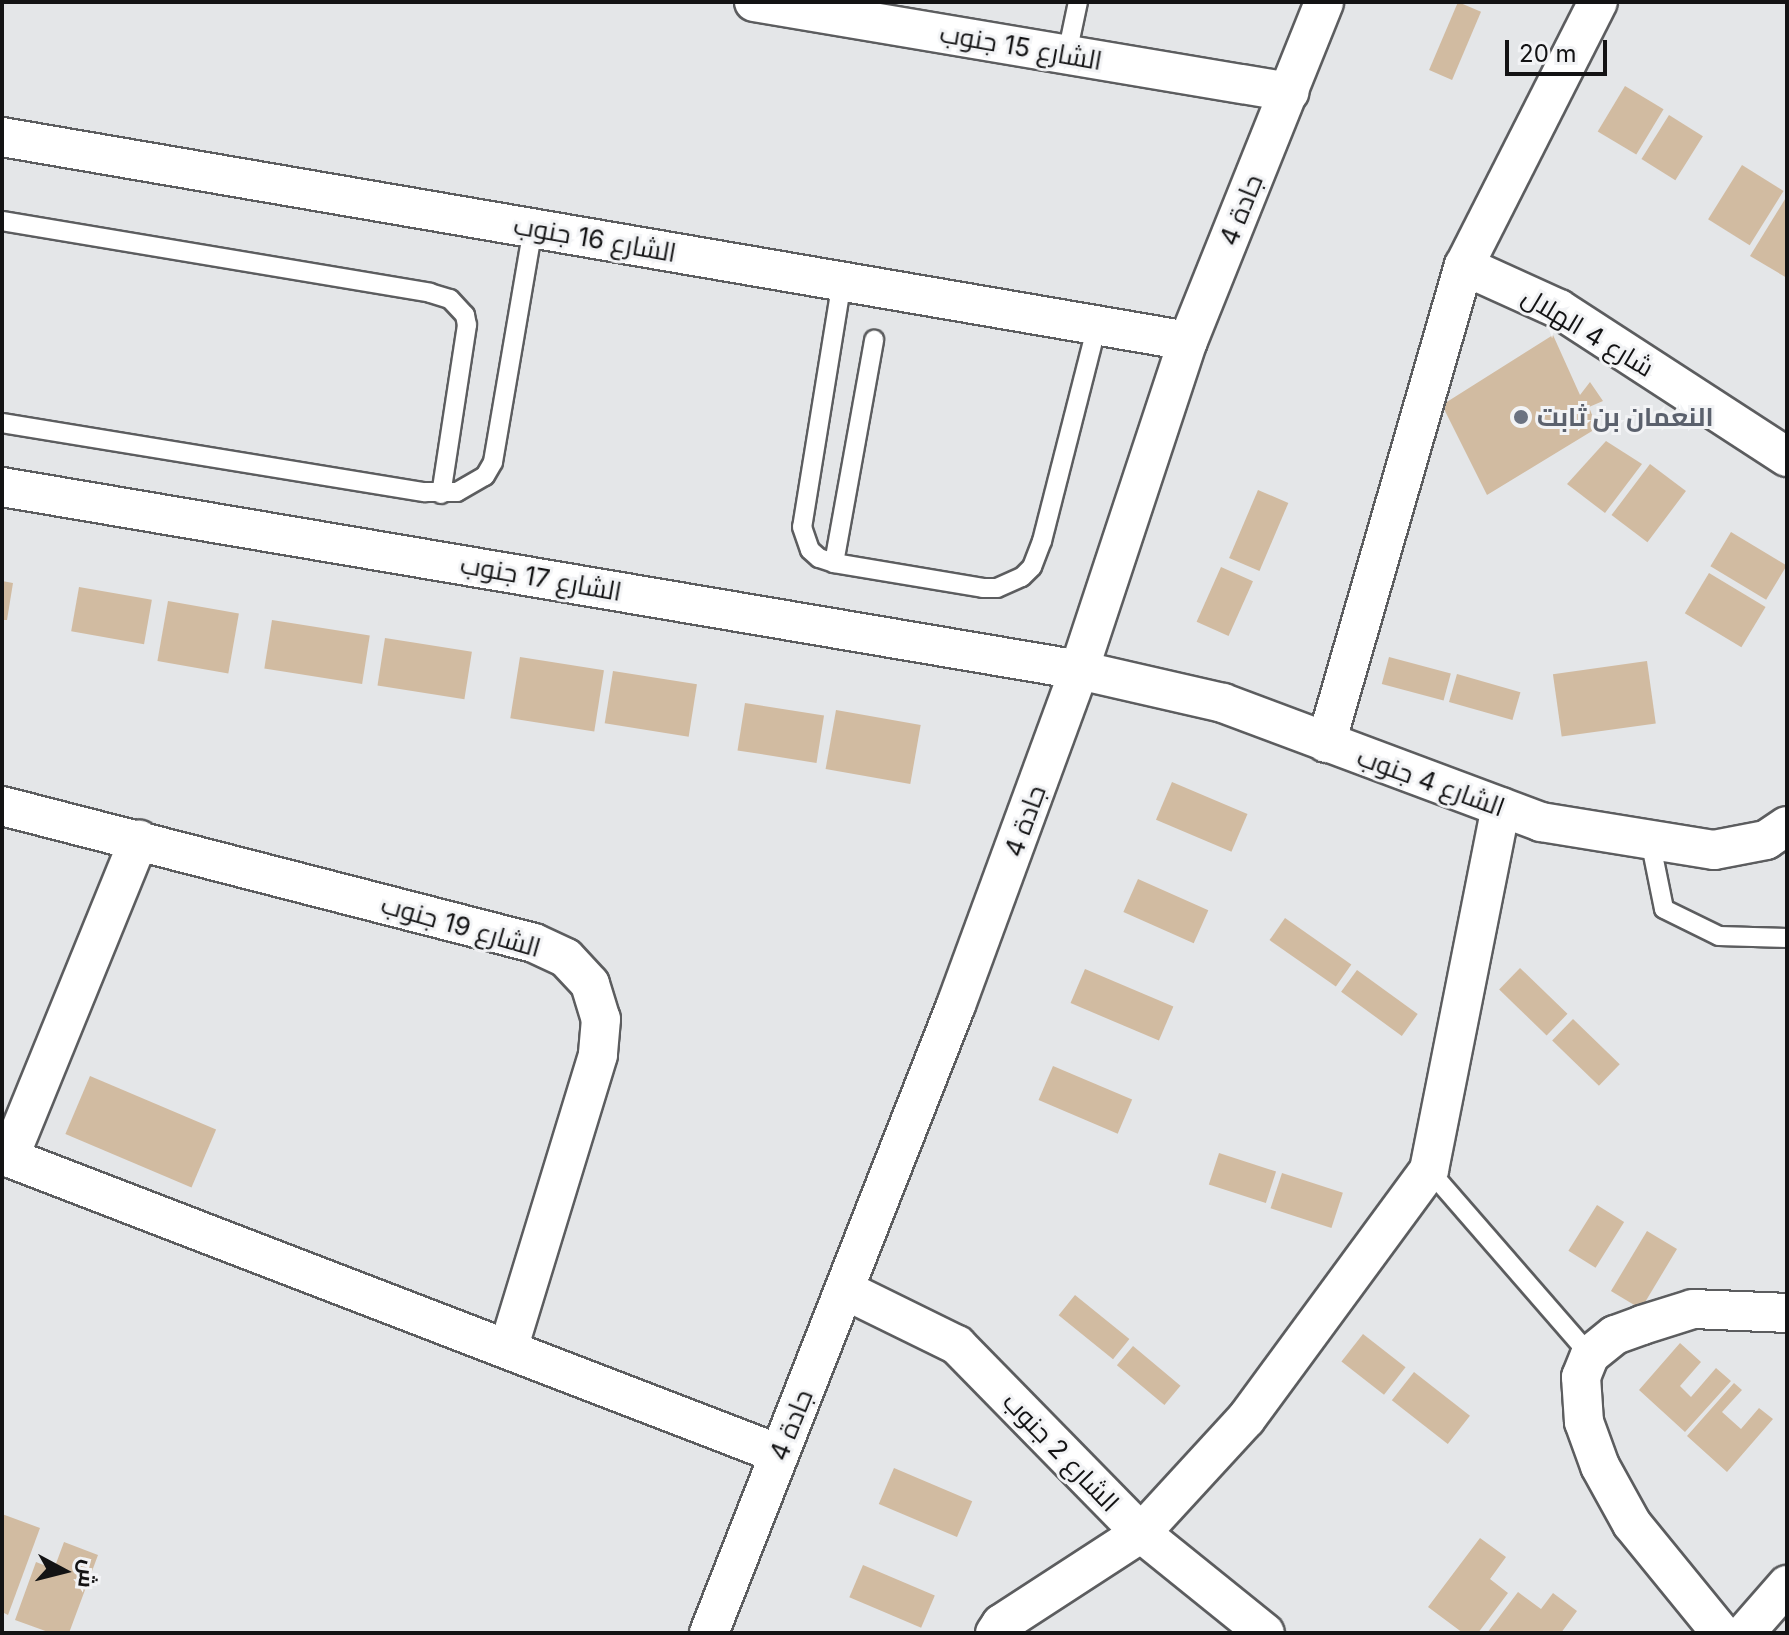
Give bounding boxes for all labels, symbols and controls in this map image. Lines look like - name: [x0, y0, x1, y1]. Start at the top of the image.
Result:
- street label: الشارع 15 جنوب: [938, 17, 1104, 77]
- scale bar: [1509, 24, 1611, 74]
- text: 20 m: [1519, 39, 1577, 68]
- street label: جادة 4: [1213, 170, 1269, 250]
- street label: الشارع 16 جنوب: [511, 209, 679, 269]
- street label: شارع 4 الهلال: [1517, 281, 1659, 383]
- place label: النعمان بن ثابت: [1537, 401, 1714, 433]
- marker: النعمان بن ثابت: [1512, 408, 1530, 426]
- street label: الشارع 17 جنوب: [458, 548, 624, 608]
- street label: الشارع 4 جنوب: [1353, 741, 1509, 823]
- street label: جادة 4: [998, 781, 1052, 861]
- street label: الشارع 19 جنوب: [378, 888, 544, 964]
- street label: جادة 4: [763, 1385, 819, 1465]
- street label: الشارع 2 جنوب: [996, 1386, 1126, 1518]
- north arrow: [24, 1531, 104, 1611]
- text: ش: [73, 1558, 102, 1590]

